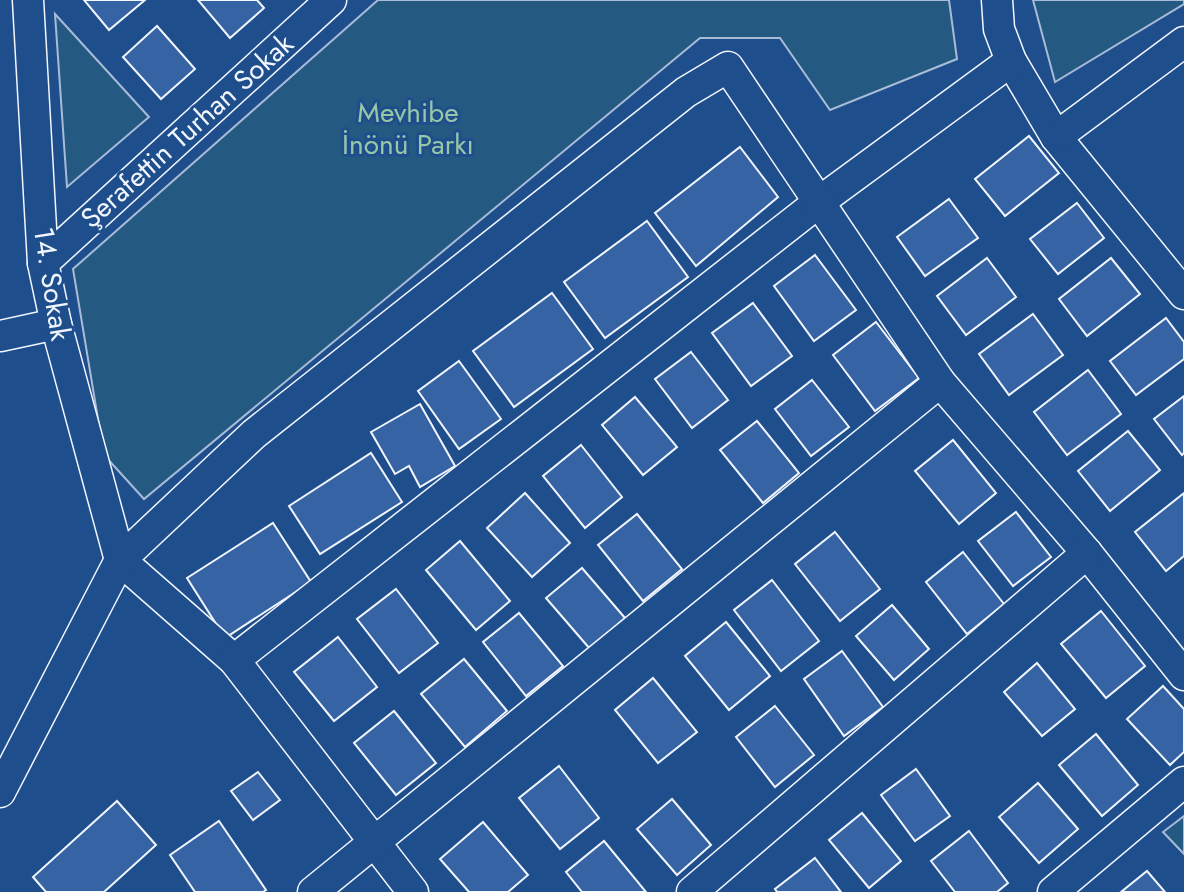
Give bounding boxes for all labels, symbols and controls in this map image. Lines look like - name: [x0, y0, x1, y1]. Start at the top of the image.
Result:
- street label: Şerafettin Turhan Sokak: [71, 24, 303, 238]
- park label: Mevhibe İnönü Parkı: [342, 92, 474, 165]
- street label: 14. Sokak: [23, 224, 81, 344]

